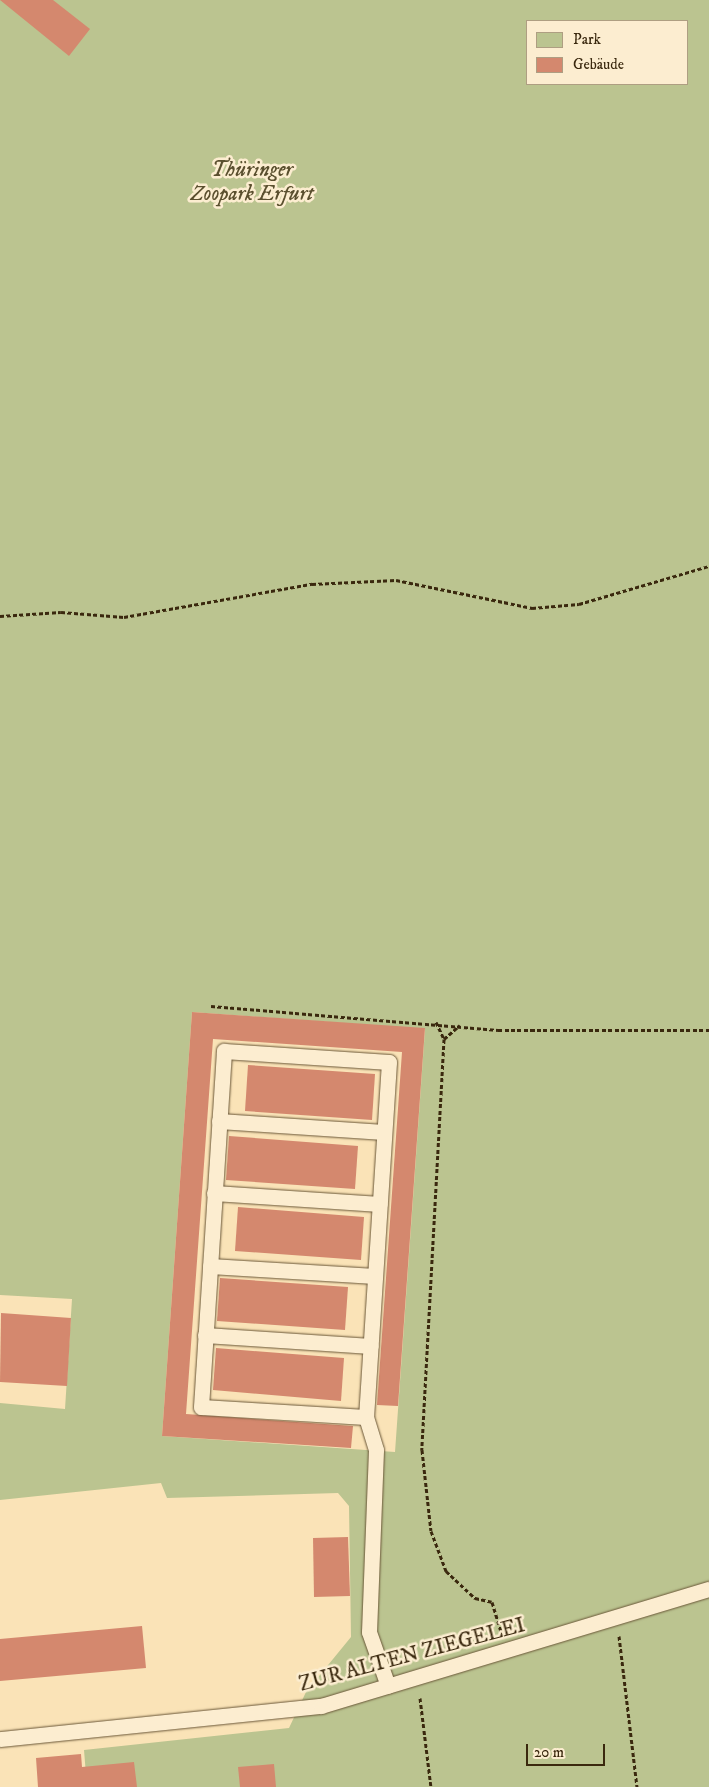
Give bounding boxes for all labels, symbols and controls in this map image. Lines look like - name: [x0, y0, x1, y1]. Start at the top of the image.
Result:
- legend: [526, 20, 689, 85]
- text: Park: [573, 30, 601, 49]
- text: Gebäude: [573, 55, 624, 74]
- park label: Thüringer Zoopark Erfurt: [191, 157, 313, 207]
- street label: ZUR ALTEN ZIEGELEI: [296, 1613, 528, 1697]
- scale bar: [529, 1734, 608, 1766]
- text: 20 m: [534, 1743, 564, 1762]

